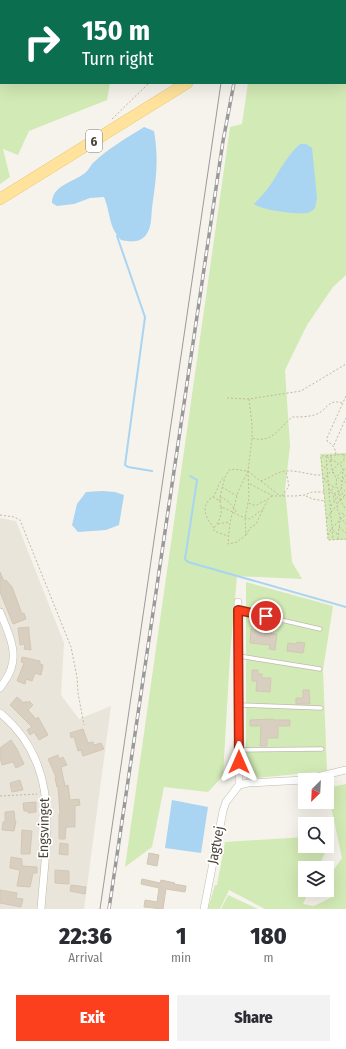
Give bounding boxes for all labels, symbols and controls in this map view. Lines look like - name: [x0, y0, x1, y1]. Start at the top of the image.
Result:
- text: 150 m: [82, 14, 150, 47]
- icon: right: [16, 16, 68, 68]
- text: Turn right: [82, 48, 154, 70]
- road number: 6: [86, 130, 102, 152]
- pin: [249, 599, 283, 633]
- icon: arrive: [255, 605, 277, 627]
- position arrow: [218, 741, 260, 783]
- north arrow: [298, 773, 334, 809]
- map controls: [298, 773, 334, 897]
- street label: Engsvinget: [35, 797, 53, 859]
- button: search: [298, 817, 334, 853]
- street label: Jagtvej: [204, 825, 228, 865]
- button: layers: [298, 861, 334, 897]
- text: 22:36: [59, 922, 112, 950]
- text: 1: [176, 922, 186, 950]
- text: 180: [250, 922, 287, 950]
- text: Arrival: [68, 950, 103, 965]
- text: min: [171, 950, 191, 965]
- text: m: [264, 950, 274, 965]
- button: Exit: [16, 995, 169, 1041]
- button: Share: [177, 995, 330, 1041]

